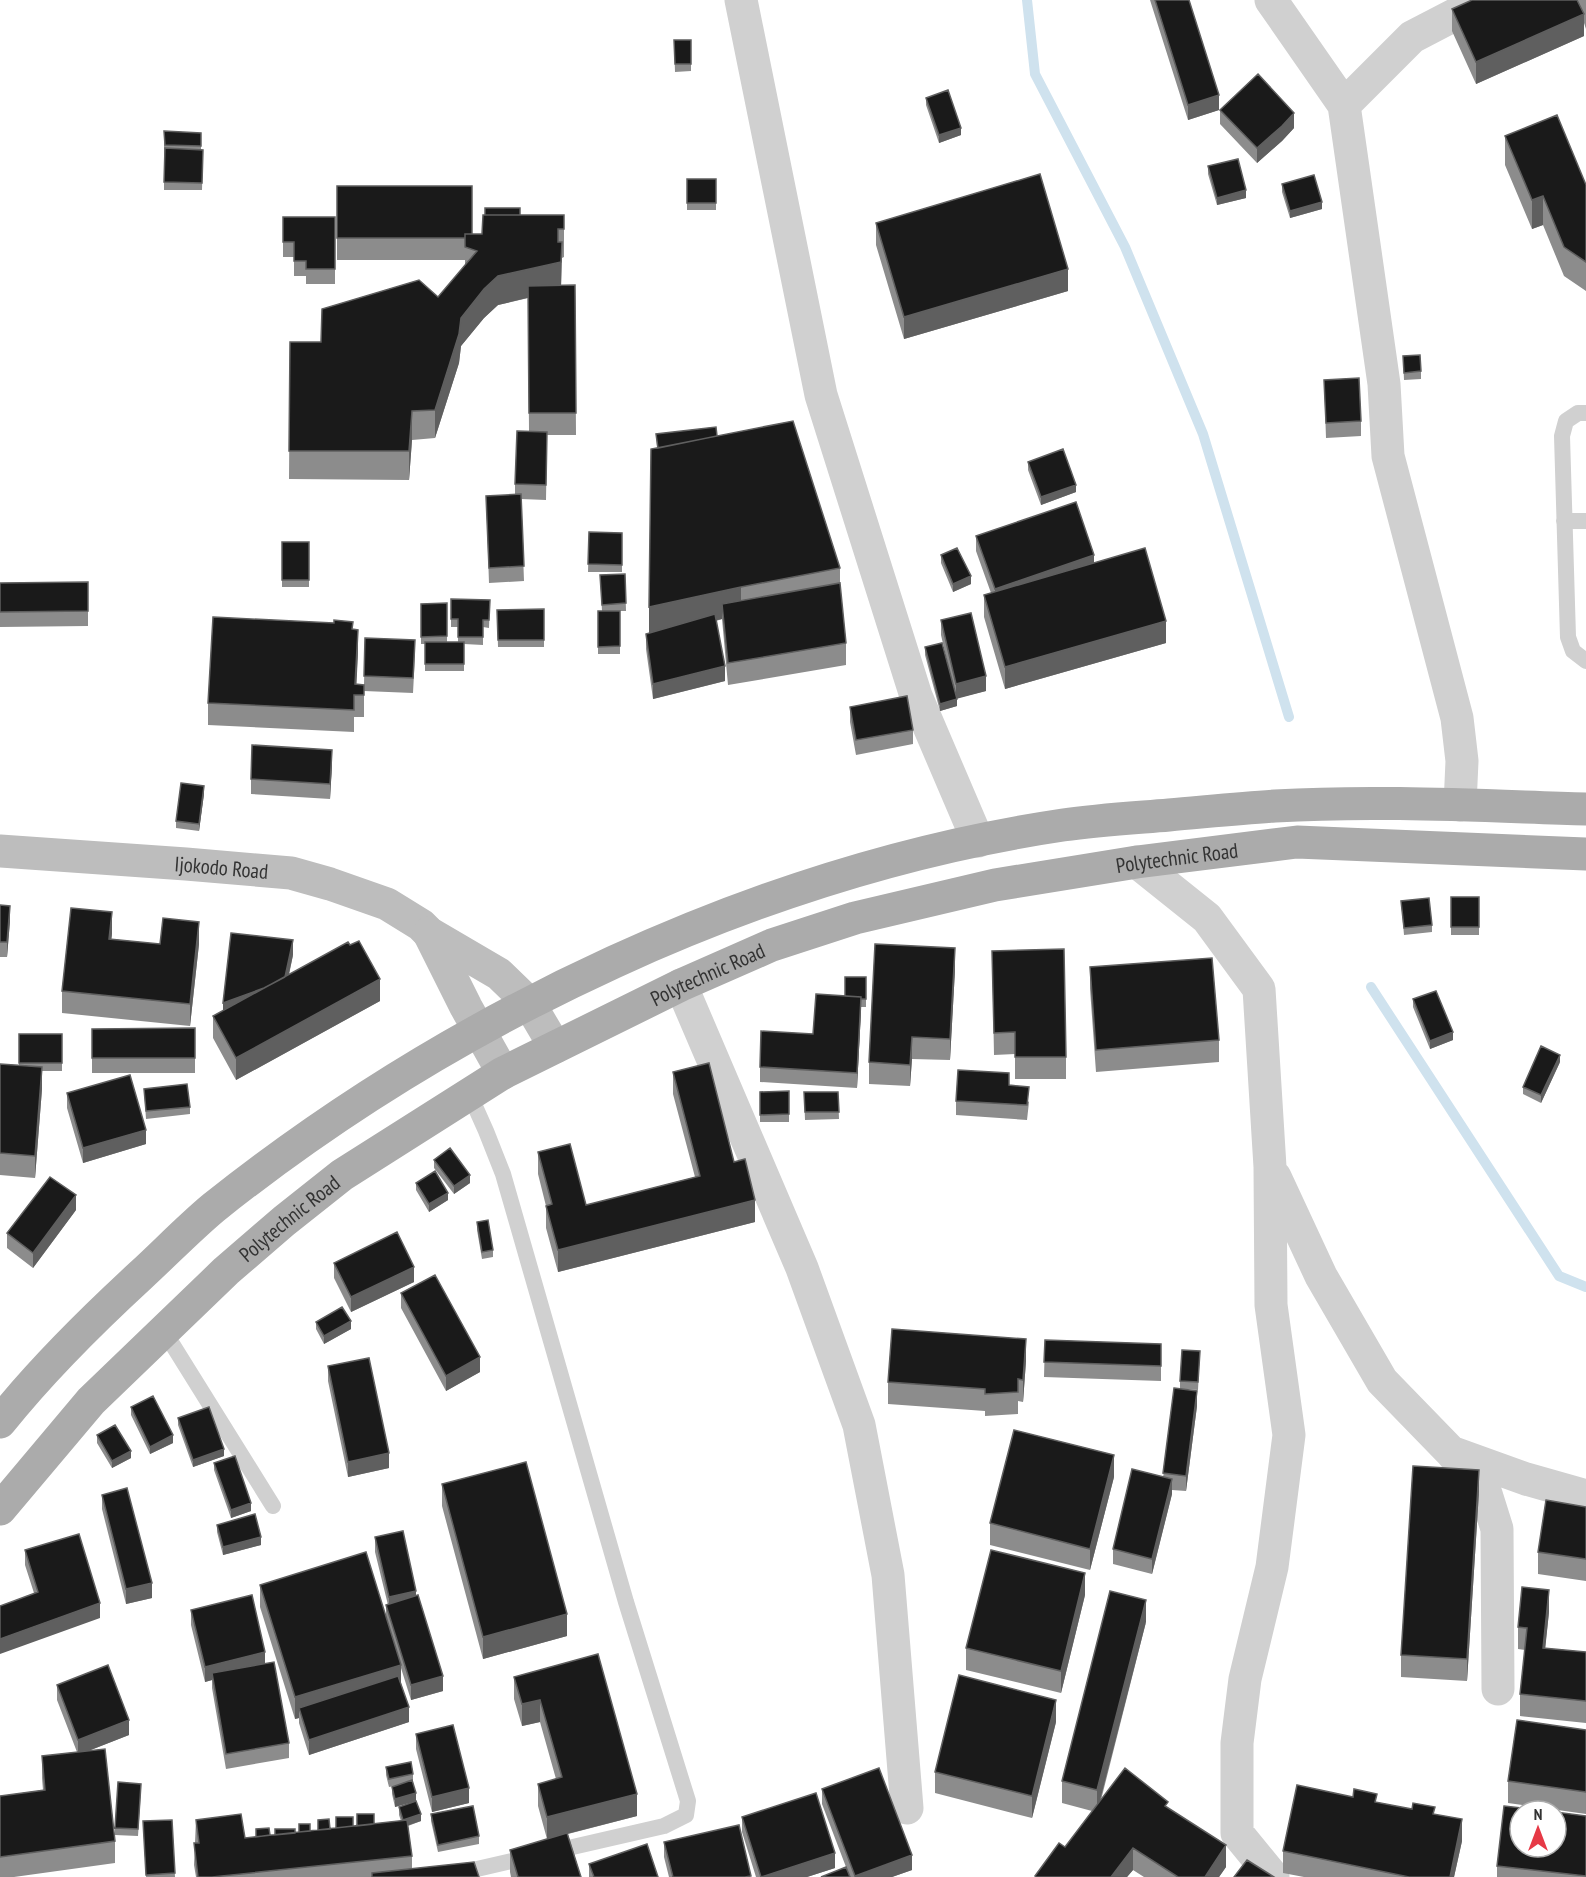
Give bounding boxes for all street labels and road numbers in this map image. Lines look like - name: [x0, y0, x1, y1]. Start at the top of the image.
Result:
- street label: Polytechnic Road: [1114, 836, 1240, 879]
- street label: Ijokodo Road: [174, 850, 269, 885]
- street label: Polytechnic Road: [646, 936, 769, 1012]
- street label: Polytechnic Road: [233, 1169, 345, 1268]

